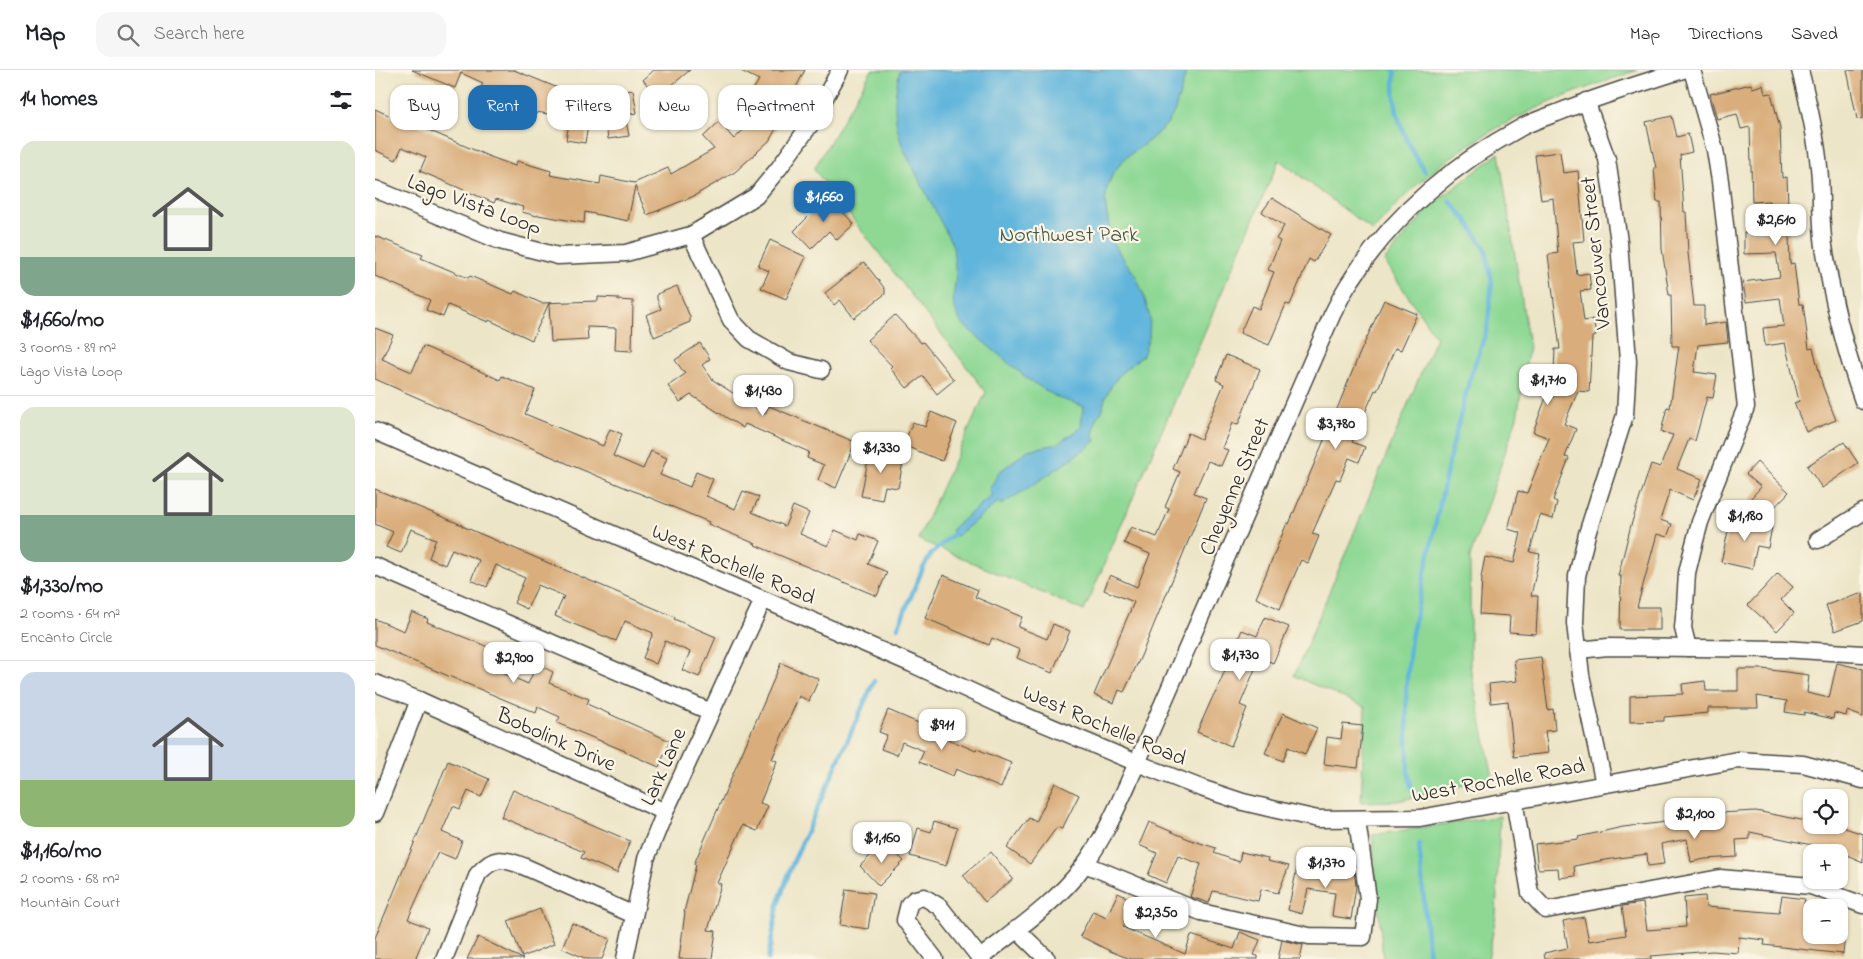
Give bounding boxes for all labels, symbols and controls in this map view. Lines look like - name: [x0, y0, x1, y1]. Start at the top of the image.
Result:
- search box: [96, 12, 446, 57]
- text: Map: [25, 17, 66, 52]
- icon: search: [114, 21, 142, 49]
- text: Search here: [154, 21, 245, 48]
- text: Map: [1630, 22, 1660, 48]
- text: Directions: [1688, 22, 1763, 48]
- text: Saved: [1791, 22, 1838, 48]
- text: 14 homes: [20, 85, 98, 115]
- chip: Buy: [390, 85, 458, 130]
- chip: Rent: [468, 85, 537, 130]
- chip: Filters: [547, 85, 630, 130]
- chip: New: [640, 85, 708, 130]
- chip: Apartment: [718, 85, 833, 130]
- icon: filters: [327, 86, 355, 114]
- street label: Lago Vista Loop: [402, 167, 546, 246]
- icon: home: [143, 174, 233, 264]
- street label: Vancouver Street: [1573, 174, 1621, 332]
- pin: $1,660: [783, 180, 865, 223]
- text: $1,660: [805, 185, 843, 209]
- pin: $2,610: [1735, 204, 1817, 246]
- text: $2,610: [1756, 208, 1796, 232]
- park label: Northwest Park: [999, 220, 1139, 252]
- text: $1,660/mo: [20, 306, 104, 336]
- text: 3 rooms · 89 m²: [20, 336, 116, 360]
- text: Lago Vista Loop: [20, 360, 123, 384]
- pin: $1,710: [1507, 364, 1589, 406]
- text: $1,710: [1530, 368, 1566, 392]
- pin: $1,430: [722, 374, 804, 417]
- text: $1,430: [744, 379, 782, 403]
- pin: $3,780: [1295, 408, 1377, 450]
- text: $3,780: [1317, 412, 1355, 436]
- street label: Cheyenne Street: [1192, 413, 1280, 561]
- pin: $1,330: [840, 432, 922, 474]
- text: $1,330: [862, 436, 900, 460]
- icon: home: [143, 439, 233, 529]
- pin: $1,180: [1704, 500, 1786, 542]
- text: $1,180: [1727, 504, 1763, 528]
- street label: West Rochelle Road: [646, 517, 820, 615]
- text: $1,330/mo: [20, 572, 103, 602]
- text: 2 rooms · 64 m²: [20, 602, 120, 626]
- text: Encanto Circle: [20, 626, 113, 650]
- pin: $1,730: [1199, 638, 1281, 681]
- pin: $2,900: [473, 642, 555, 684]
- text: $1,730: [1221, 643, 1259, 667]
- text: $2,900: [494, 646, 534, 670]
- street label: West Rochelle Road: [1017, 678, 1191, 776]
- street label: Bobolink Drive: [490, 700, 621, 781]
- icon: home: [143, 704, 233, 794]
- pin: $911: [912, 708, 972, 751]
- text: $911: [930, 713, 954, 737]
- street label: Lark Lane: [633, 723, 696, 812]
- street label: West Rochelle Road: [1409, 751, 1588, 813]
- map controls: [1803, 789, 1848, 944]
- button: locate: [1803, 789, 1848, 834]
- pin: $2,100: [1654, 798, 1736, 840]
- text: $2,100: [1675, 802, 1715, 826]
- pin: $1,160: [841, 822, 923, 864]
- text: $1,160: [864, 826, 900, 850]
- text: $1,160/mo: [20, 837, 102, 867]
- button: +: [1803, 844, 1848, 889]
- pin: $1,370: [1285, 846, 1367, 889]
- text: $1,370: [1307, 851, 1345, 875]
- text: 2 rooms · 68 m²: [20, 867, 120, 891]
- text: Mountain Court: [20, 891, 120, 915]
- pin: $2,350: [1115, 896, 1197, 939]
- button: −: [1803, 899, 1848, 944]
- text: $2,350: [1134, 901, 1178, 925]

